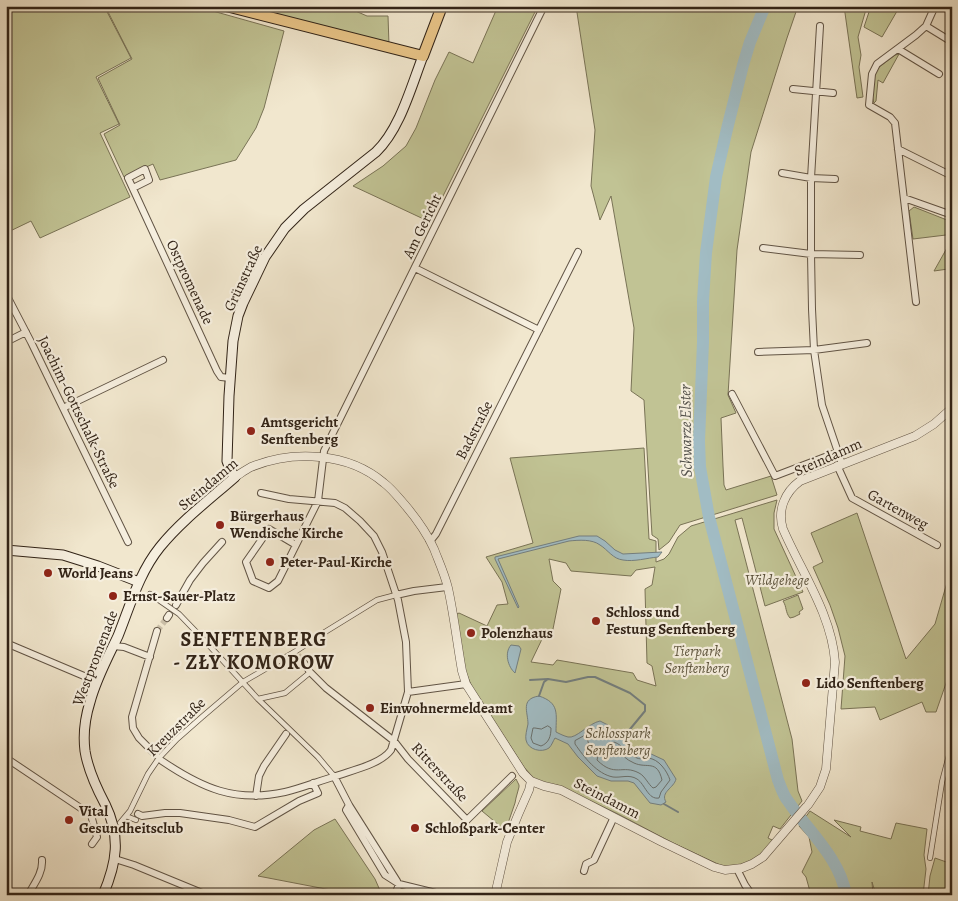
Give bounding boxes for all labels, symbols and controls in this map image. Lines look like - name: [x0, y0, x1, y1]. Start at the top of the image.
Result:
- street label: Am Gericht: [397, 190, 446, 263]
- street label: Ostpromenade: [162, 236, 219, 328]
- street label: Grünstraße: [219, 241, 267, 314]
- street label: Joachim-Gottschalk-Straße: [33, 332, 125, 492]
- water label: Schwarze Elster: [674, 384, 698, 478]
- street label: Badstraße: [451, 397, 497, 463]
- place label: Amtsgericht Senftenberg: [260, 412, 338, 449]
- marker: Amtsgericht Senftenberg: [245, 425, 257, 437]
- street label: Steindamm: [791, 433, 865, 481]
- street label: Steindamm: [174, 453, 242, 515]
- street label: Gartenweg: [864, 484, 932, 534]
- place label: Bürgerhaus Wendische Kirche: [229, 506, 343, 543]
- marker: Bürgerhaus Wendische Kirche: [214, 519, 226, 531]
- place label: Peter-Paul-Kirche: [280, 552, 392, 572]
- marker: Peter-Paul-Kirche: [264, 556, 276, 568]
- place label: World Jeans: [57, 563, 133, 583]
- marker: World Jeans: [42, 567, 54, 579]
- park label: Wildgehege: [745, 570, 810, 590]
- place label: Ernst-Sauer-Platz: [123, 586, 235, 606]
- marker: Ernst-Sauer-Platz: [107, 590, 119, 602]
- place label: Schloss und Festung Senftenberg: [606, 602, 736, 639]
- street label: Westpromenade: [67, 607, 122, 710]
- marker: Schloss und Festung Senftenberg: [590, 615, 602, 627]
- place label: Polenzhaus: [481, 623, 553, 643]
- district label: SENFTENBERG - ZŁY KOMOROW: [173, 626, 335, 676]
- marker: Polenzhaus: [465, 627, 477, 639]
- park label: Tierpark Senftenberg: [665, 641, 730, 678]
- place label: Lido Senftenberg: [816, 673, 924, 693]
- marker: Lido Senftenberg: [800, 677, 812, 689]
- street label: Kreuzstraße: [142, 693, 210, 761]
- place label: Einwohnermeldeamt: [380, 698, 513, 718]
- marker: Einwohnermeldeamt: [364, 702, 376, 714]
- park label: Schlosspark Senftenberg: [585, 723, 651, 760]
- street label: Ritterstraße: [407, 738, 473, 806]
- street label: Steindamm: [570, 773, 644, 824]
- place label: Vital Gesundheitsclub: [78, 801, 183, 838]
- marker: Vital Gesundheitsclub: [63, 814, 75, 826]
- place label: Schloßpark-Center: [425, 818, 545, 838]
- marker: Schloßpark-Center: [409, 822, 421, 834]

